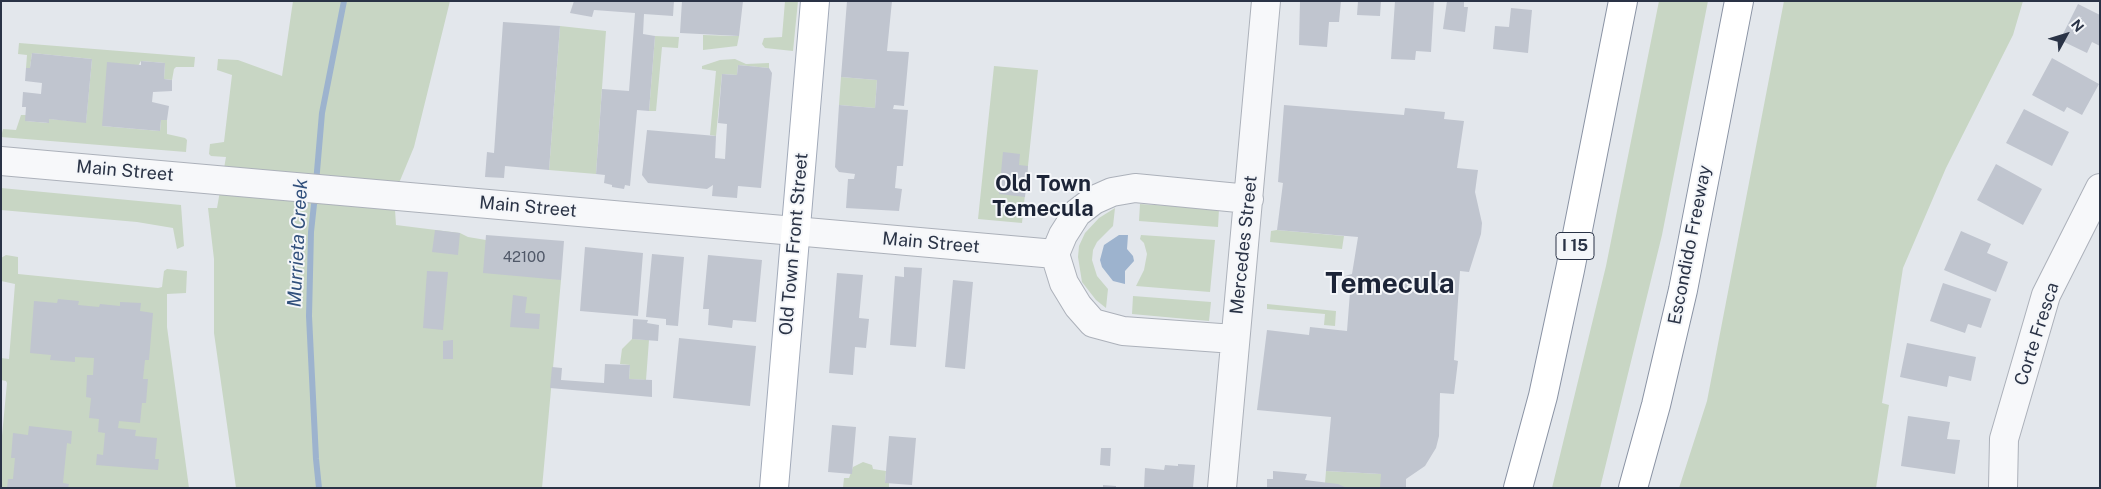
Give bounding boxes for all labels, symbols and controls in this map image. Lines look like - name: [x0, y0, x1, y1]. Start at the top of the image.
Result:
- north arrow: [2041, 10, 2091, 60]
- text: N: [2068, 16, 2087, 35]
- street label: Old Town Front Street: [775, 152, 813, 336]
- street label: Main Street: [75, 156, 175, 186]
- street label: Escondido Freeway: [1664, 163, 1716, 327]
- district label: Old Town Temecula: [992, 171, 1094, 222]
- street label: Mercedes Street: [1226, 174, 1262, 316]
- water label: Murrieta Creek: [283, 178, 313, 308]
- street label: Main Street: [478, 192, 578, 222]
- street label: Main Street: [881, 228, 981, 258]
- road number: I 15: [1556, 232, 1594, 260]
- house number: 42100: [503, 248, 545, 266]
- district label: Temecula: [1325, 267, 1455, 301]
- street label: Corte Fresca: [2010, 280, 2064, 388]

